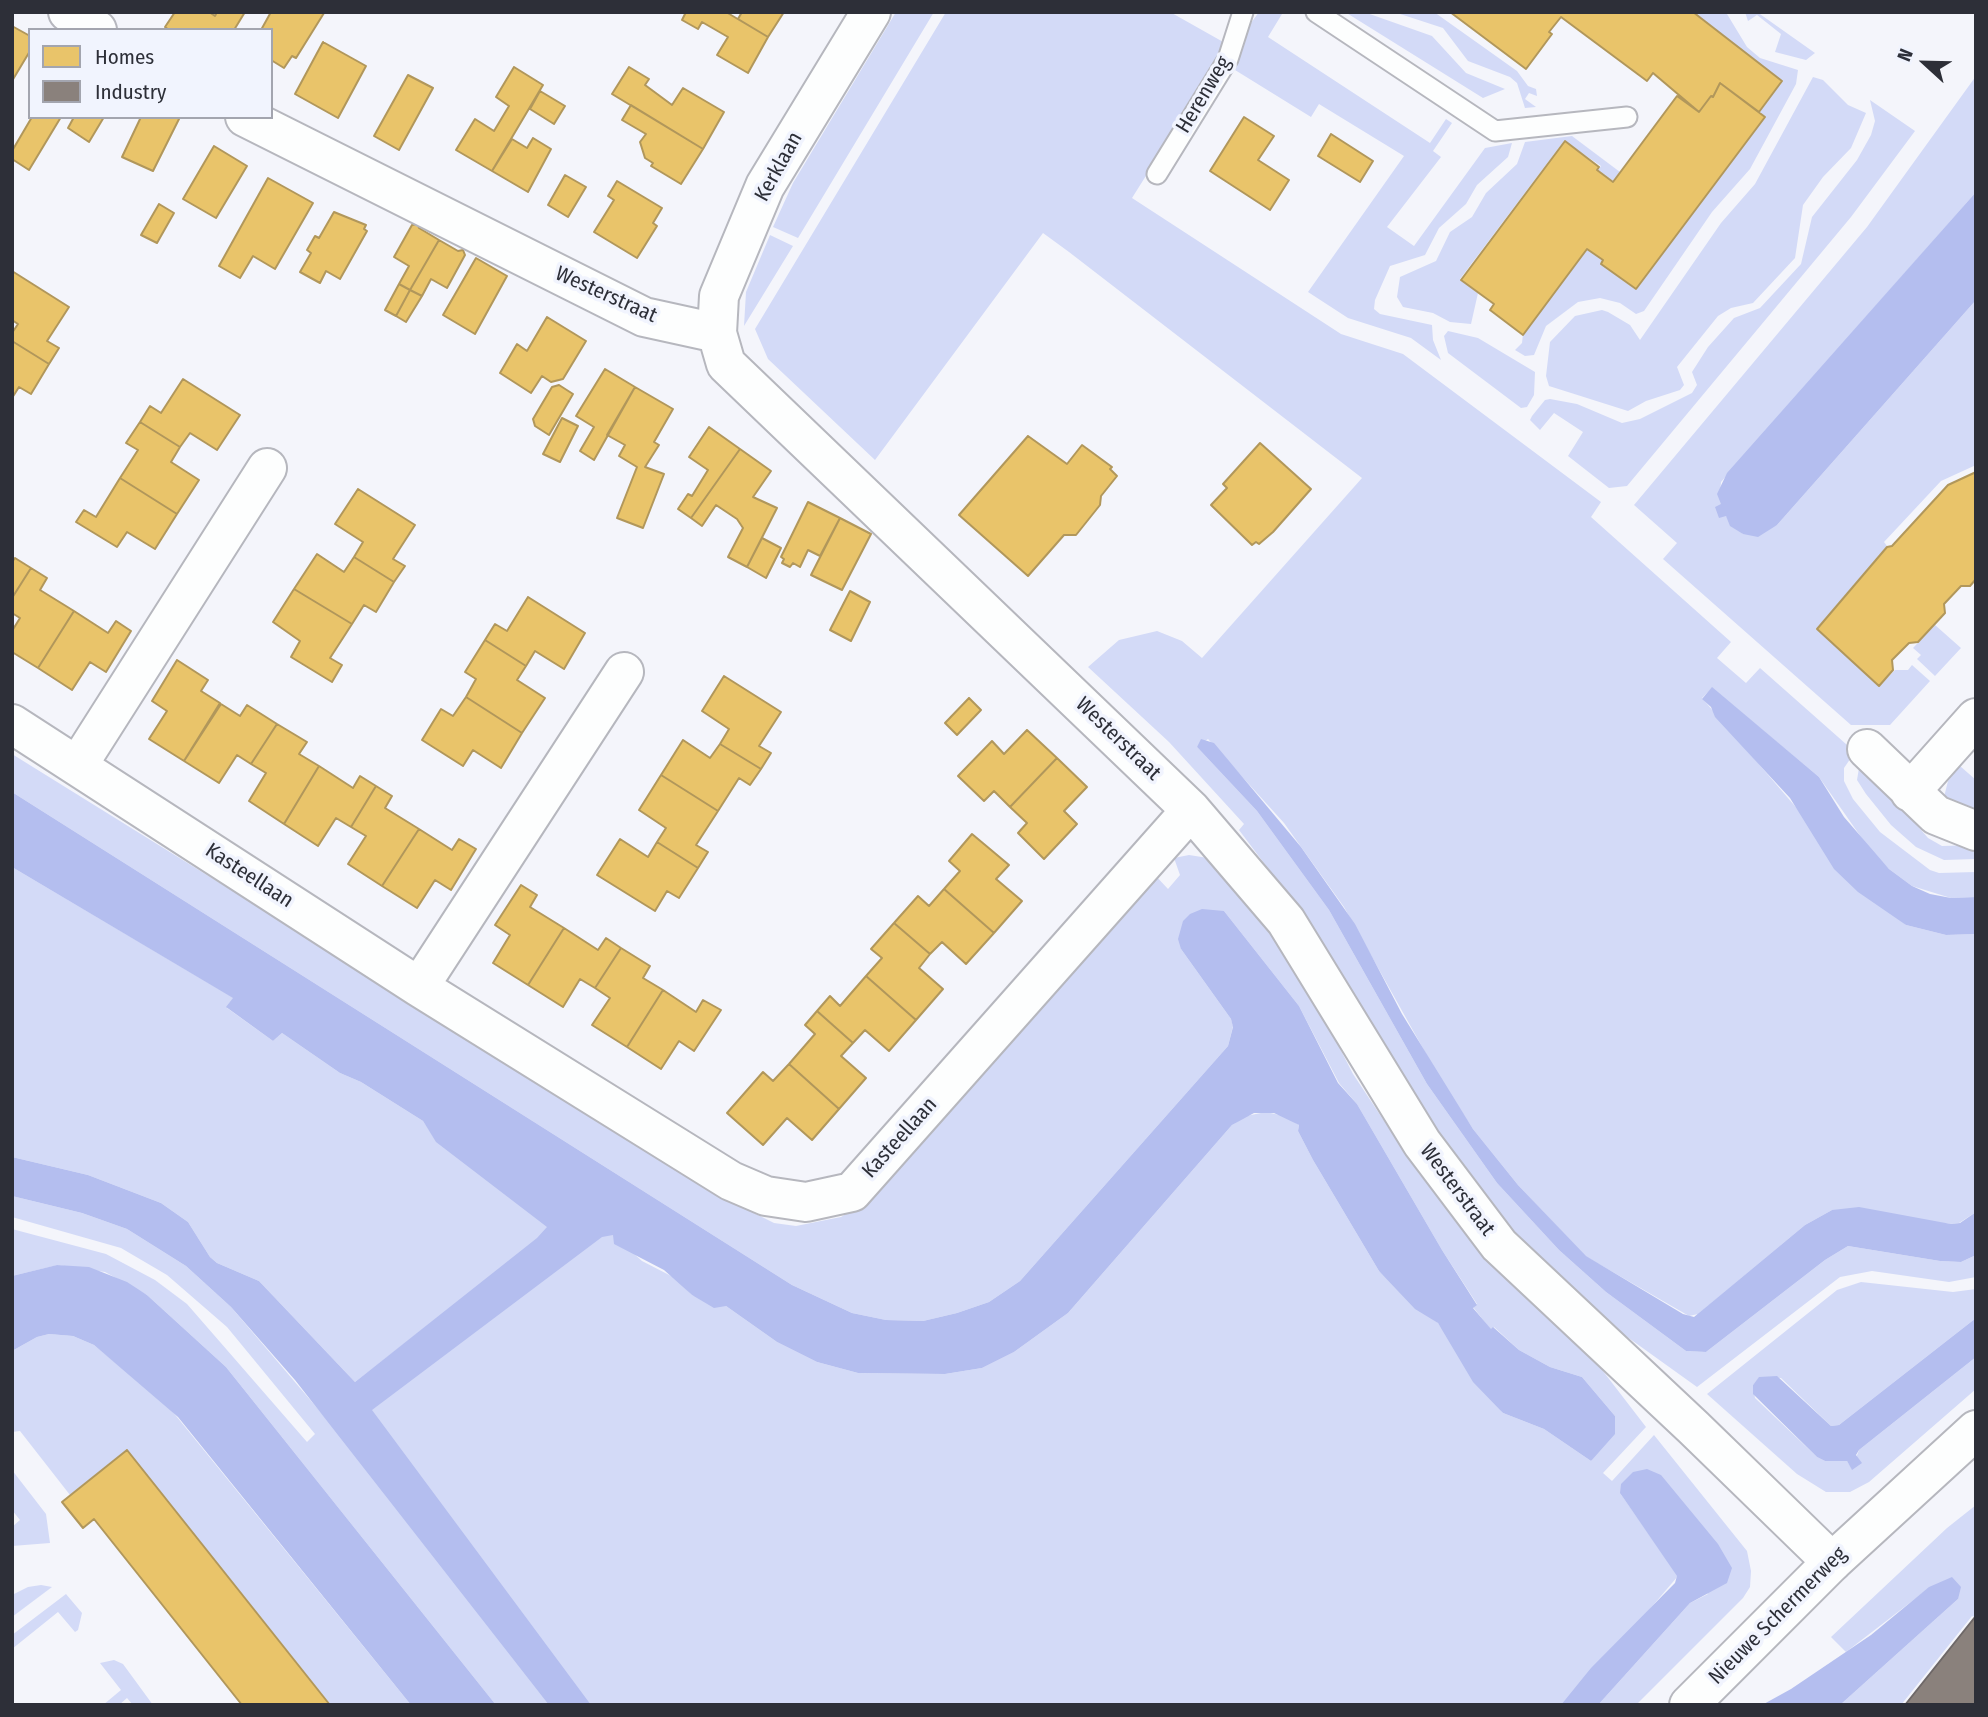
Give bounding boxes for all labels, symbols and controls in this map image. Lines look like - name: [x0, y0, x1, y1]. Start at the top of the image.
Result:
- legend: [28, 28, 273, 119]
- north arrow: [1890, 28, 1960, 98]
- text: Homes: [95, 44, 154, 70]
- text: N: [1892, 45, 1918, 65]
- street label: Herenweg: [1171, 52, 1237, 138]
- text: Industry: [95, 79, 166, 105]
- street label: Kerklaan: [750, 128, 808, 206]
- street label: Westerstraat: [551, 261, 661, 329]
- street label: Westerstraat: [1070, 692, 1166, 786]
- street label: Kasteellaan: [200, 838, 298, 914]
- street label: Kasteellaan: [857, 1092, 943, 1184]
- street label: Westerstraat: [1414, 1139, 1500, 1241]
- street label: Nieuwe Schermerweg: [1704, 1542, 1852, 1690]

